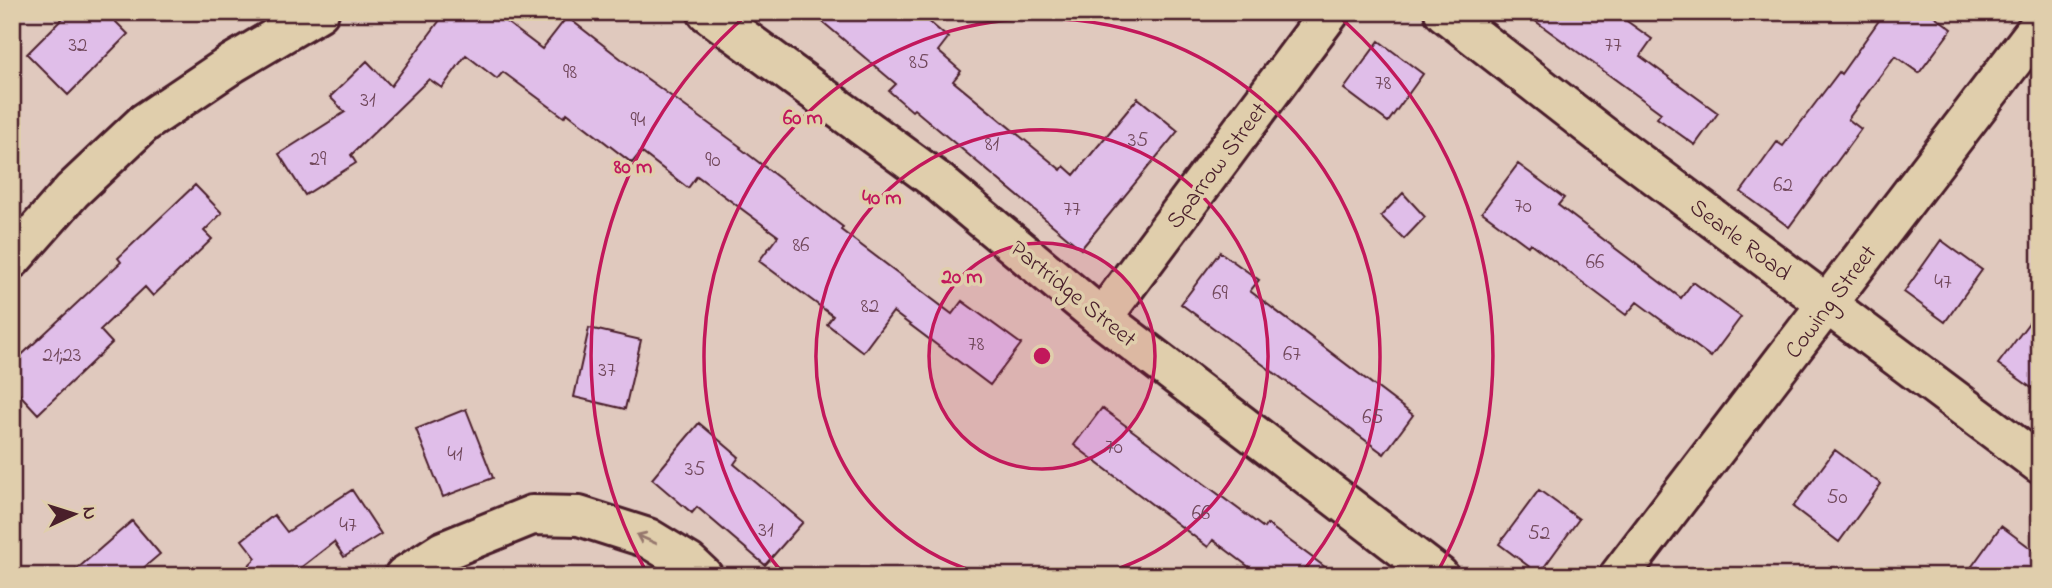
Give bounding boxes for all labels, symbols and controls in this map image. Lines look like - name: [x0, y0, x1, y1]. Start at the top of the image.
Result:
- house number: 32: [68, 31, 88, 61]
- house number: 77: [1604, 31, 1622, 61]
- house number: 85: [909, 48, 929, 78]
- house number: 98: [563, 58, 577, 88]
- house number: 78: [1375, 69, 1391, 99]
- house number: 31: [360, 86, 376, 116]
- street label: Sparrow Street: [1159, 96, 1277, 237]
- text: 60 m: [783, 104, 823, 134]
- house number: 94: [631, 106, 646, 136]
- house number: 35: [1128, 126, 1148, 156]
- house number: 81: [985, 130, 1000, 160]
- house number: 29: [310, 145, 327, 175]
- house number: 90: [705, 146, 721, 176]
- text: 80 m: [613, 153, 652, 183]
- house number: 62: [1773, 171, 1793, 201]
- text: 40 m: [862, 184, 902, 214]
- street label: Searle Road: [1681, 191, 1798, 291]
- house number: 70: [1514, 192, 1532, 222]
- house number: 77: [1063, 195, 1081, 225]
- house number: 86: [792, 231, 810, 261]
- street label: Partridge Street: [1001, 233, 1143, 357]
- street label: Cowing Street: [1777, 238, 1887, 367]
- house number: 66: [1586, 248, 1604, 278]
- text: 20 m: [940, 263, 983, 293]
- house number: 47: [1934, 268, 1952, 298]
- house number: 69: [1212, 279, 1228, 309]
- house number: 82: [861, 292, 879, 322]
- house number: 78: [968, 330, 984, 360]
- house number: 67: [1283, 340, 1301, 370]
- house number: 21;23: [43, 341, 81, 371]
- centre of rings: [1030, 344, 1054, 368]
- house number: 37: [598, 356, 616, 386]
- house number: 65: [1362, 403, 1384, 433]
- house number: 70: [1105, 433, 1123, 463]
- house number: 41: [447, 440, 463, 470]
- house number: 35: [685, 455, 705, 485]
- north arrow: [38, 480, 108, 550]
- house number: 50: [1826, 483, 1848, 513]
- house number: 66: [1192, 499, 1210, 529]
- text: N: [75, 506, 102, 521]
- house number: 47: [339, 511, 357, 541]
- house number: 31: [758, 516, 774, 546]
- house number: 52: [1528, 519, 1550, 549]
- one-way arrow: [636, 532, 657, 545]

